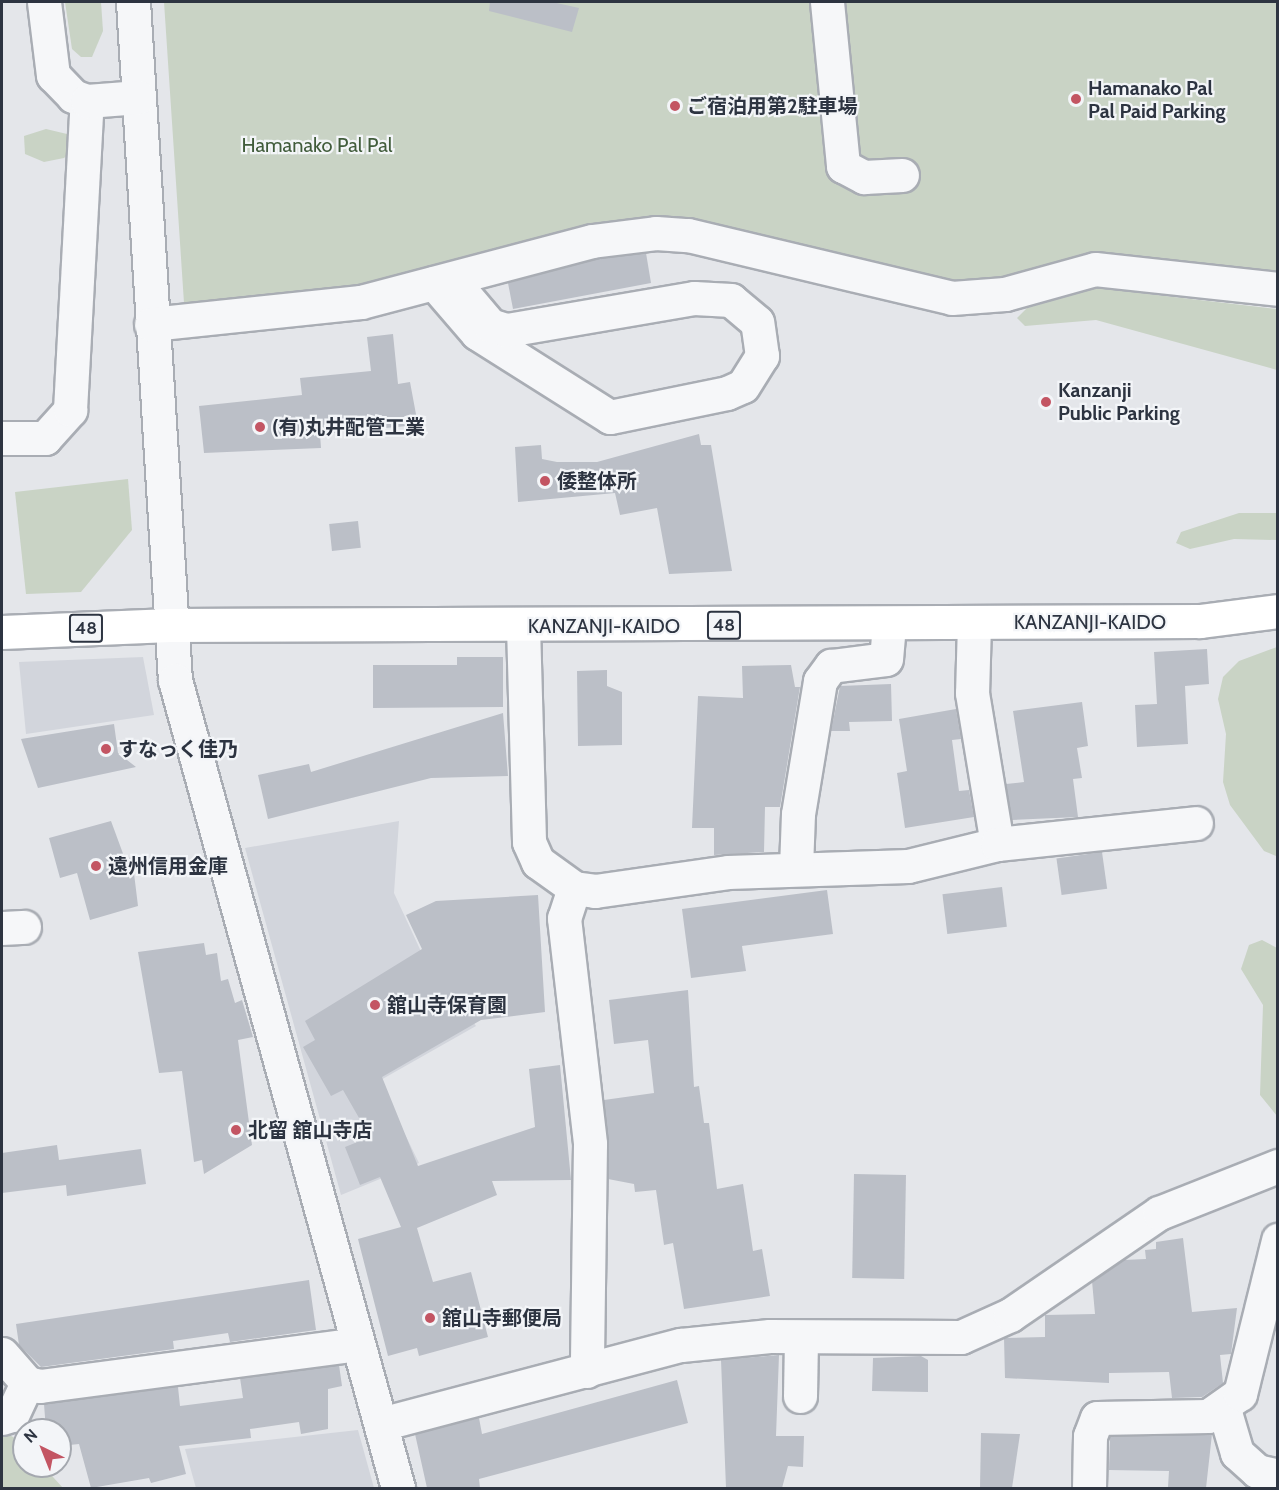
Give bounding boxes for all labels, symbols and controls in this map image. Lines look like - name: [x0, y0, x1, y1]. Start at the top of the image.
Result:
- place label: Hamanako Pal Pal Paid Parking: [1088, 76, 1225, 123]
- marker: Hamanako Pal Pal Paid Parking: [1069, 92, 1083, 106]
- place label: ご宿泊用第2駐車場: [687, 94, 858, 118]
- marker: ご宿泊用第2駐車場: [668, 99, 682, 113]
- park label: Hamanako Pal Pal: [242, 133, 392, 157]
- place label: Kanzanji Public Parking: [1058, 378, 1180, 425]
- marker: Kanzanji Public Parking: [1039, 395, 1053, 409]
- place label: (有)丸井配管工業: [272, 415, 425, 439]
- marker: (有)丸井配管工業: [253, 420, 267, 434]
- place label: 倭整体所: [557, 469, 637, 493]
- marker: 倭整体所: [538, 474, 552, 488]
- road number: 48: [706, 610, 742, 640]
- street label: KANZANJI-KAIDO: [1014, 610, 1166, 634]
- road number: 48: [68, 613, 104, 643]
- street label: KANZANJI-KAIDO: [528, 614, 680, 638]
- place label: すなっく佳乃: [118, 737, 238, 761]
- marker: すなっく佳乃: [99, 742, 113, 756]
- place label: 遠州信用金庫: [108, 854, 228, 878]
- marker: 遠州信用金庫: [89, 859, 103, 873]
- place label: 舘山寺保育園: [387, 993, 507, 1017]
- marker: 舘山寺保育園: [368, 998, 382, 1012]
- place label: 北留 舘山寺店: [248, 1118, 372, 1142]
- marker: 北留 舘山寺店: [229, 1123, 243, 1137]
- place label: 舘山寺郵便局: [442, 1306, 562, 1330]
- marker: 舘山寺郵便局: [423, 1311, 437, 1325]
- north arrow: [12, 1418, 72, 1478]
- text: N: [20, 1425, 41, 1447]

